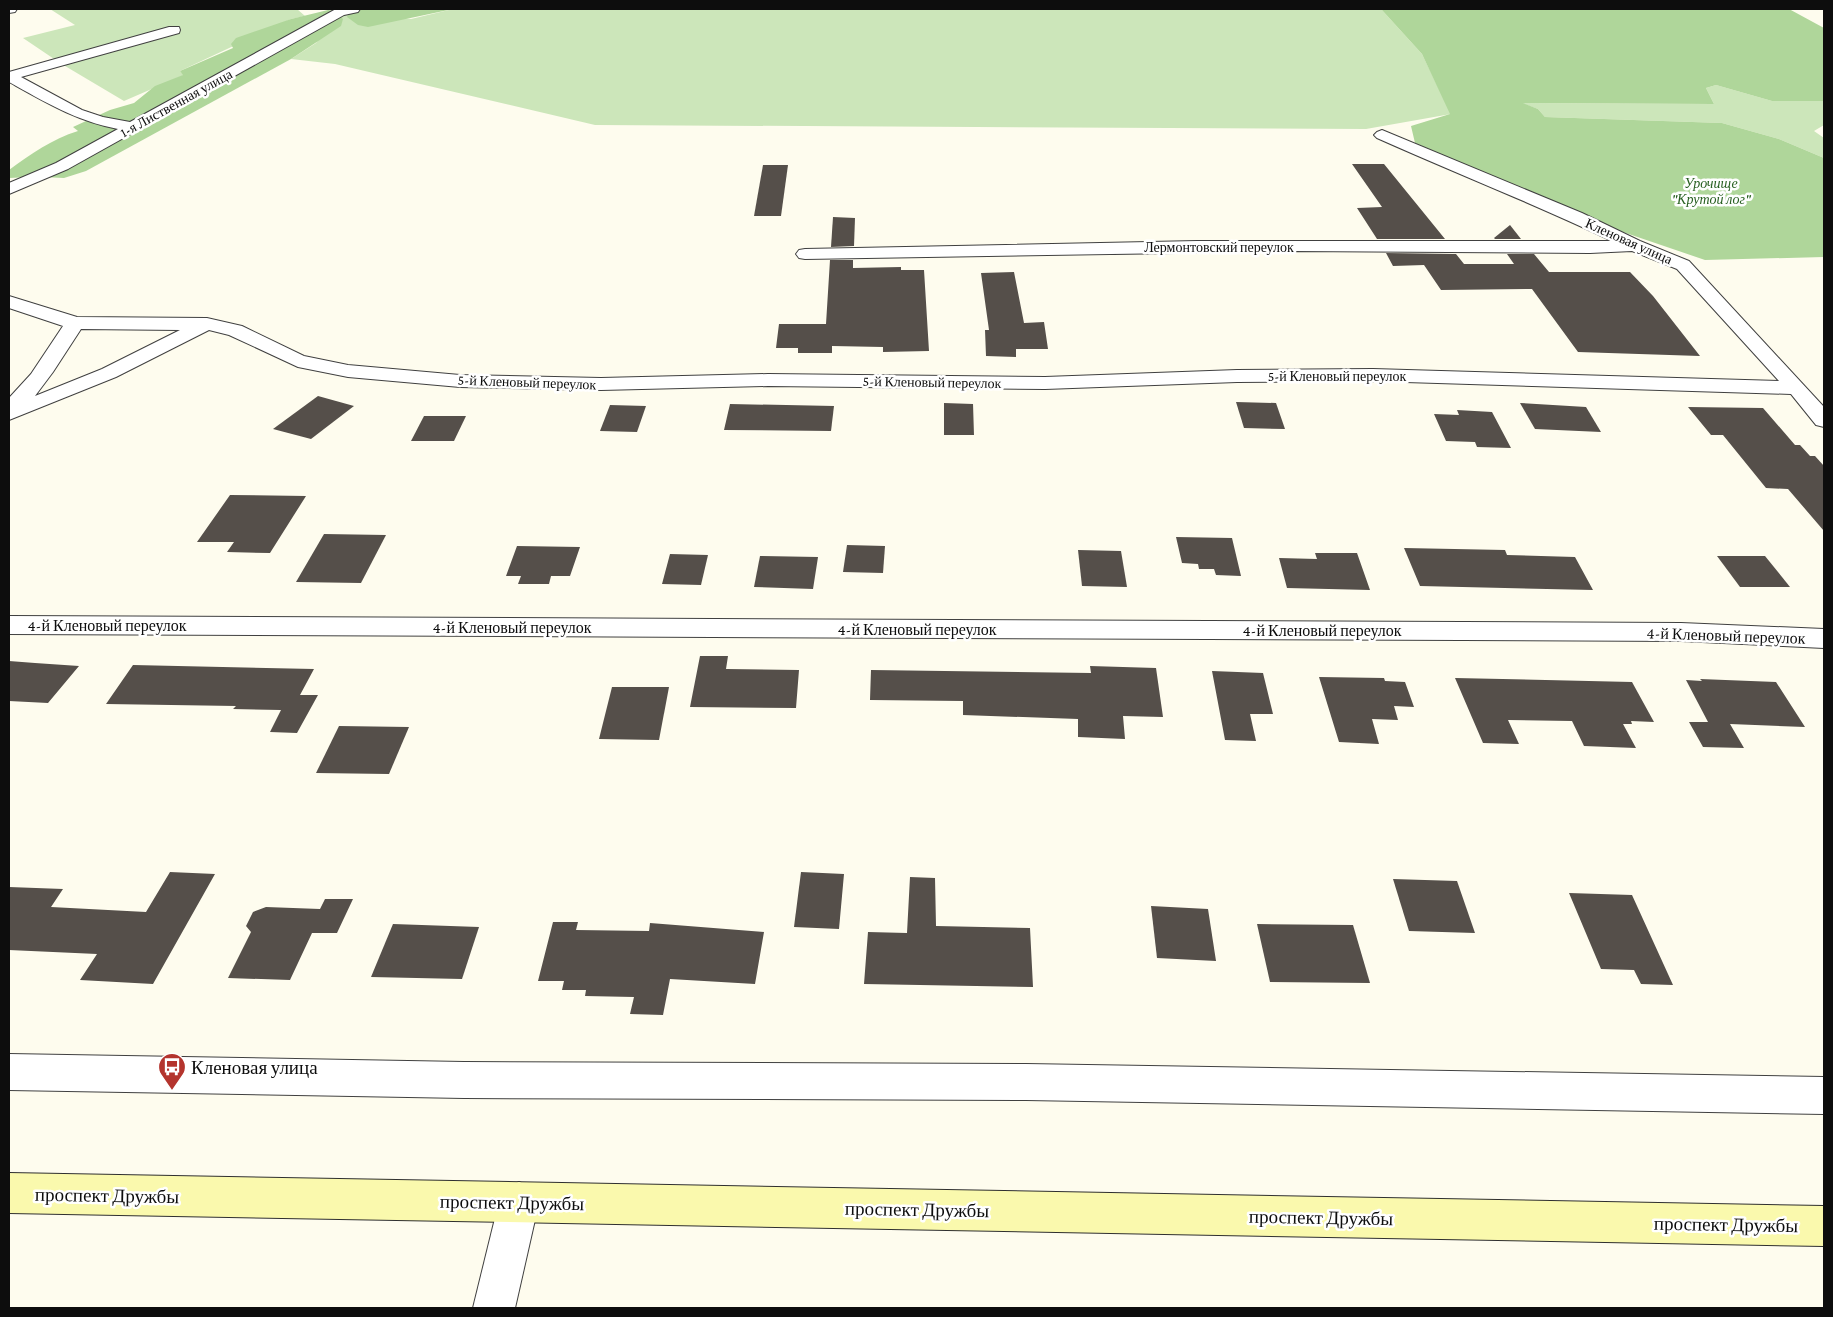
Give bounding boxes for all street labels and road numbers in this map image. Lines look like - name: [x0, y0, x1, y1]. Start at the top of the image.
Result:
- street label: 1-я Лиственная улица: [117, 65, 236, 140]
- street label: Кленовая улица: [1583, 215, 1676, 268]
- street label: Лермонтовский переулок: [1144, 239, 1294, 255]
- street label: 5-й Кленовый переулок: [1268, 368, 1407, 384]
- street label: 5-й Кленовый переулок: [457, 372, 597, 392]
- street label: 5-й Кленовый переулок: [863, 373, 1002, 391]
- street label: 4-й Кленовый переулок: [27, 617, 187, 635]
- street label: 4-й Кленовый переулок: [432, 619, 592, 637]
- street label: 4-й Кленовый переулок: [837, 621, 997, 639]
- street label: 4-й Кленовый переулок: [1242, 622, 1402, 640]
- street label: 4-й Кленовый переулок: [1646, 624, 1806, 648]
- street label: проспект Дружбы: [35, 1184, 180, 1207]
- street label: проспект Дружбы: [440, 1191, 585, 1214]
- street label: проспект Дружбы: [845, 1198, 990, 1221]
- street label: проспект Дружбы: [1249, 1206, 1394, 1229]
- street label: проспект Дружбы: [1654, 1213, 1799, 1236]

